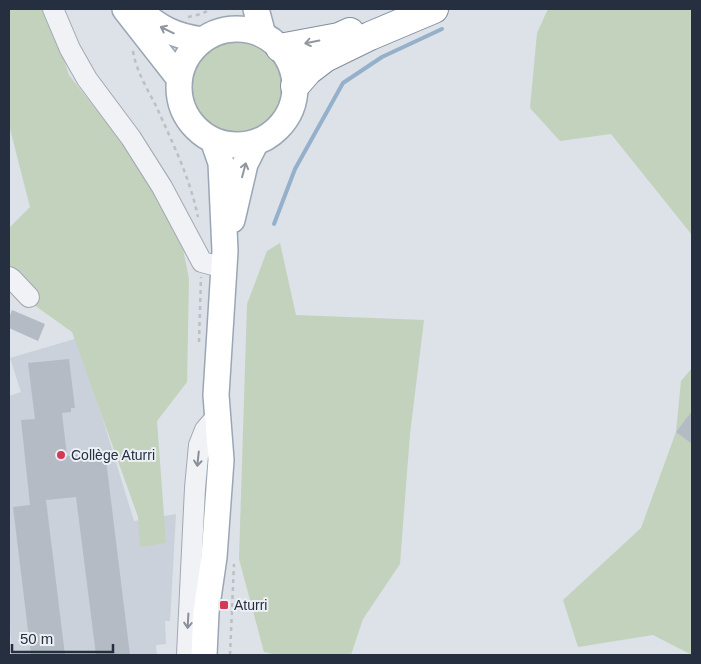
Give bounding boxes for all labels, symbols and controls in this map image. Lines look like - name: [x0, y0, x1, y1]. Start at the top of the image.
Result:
- one-way arrow: [160, 25, 175, 34]
- one-way arrow: [304, 37, 320, 47]
- one-way arrow: [240, 162, 249, 178]
- place label: Collège Aturri: [71, 447, 155, 463]
- marker: Collège Aturri: [55, 449, 67, 461]
- one-way arrow: [193, 451, 202, 467]
- place label: Aturri: [234, 597, 267, 613]
- marker: Aturri: [218, 599, 230, 611]
- one-way arrow: [183, 613, 192, 629]
- scale bar: [12, 622, 114, 654]
- text: 50 m: [20, 630, 53, 647]

